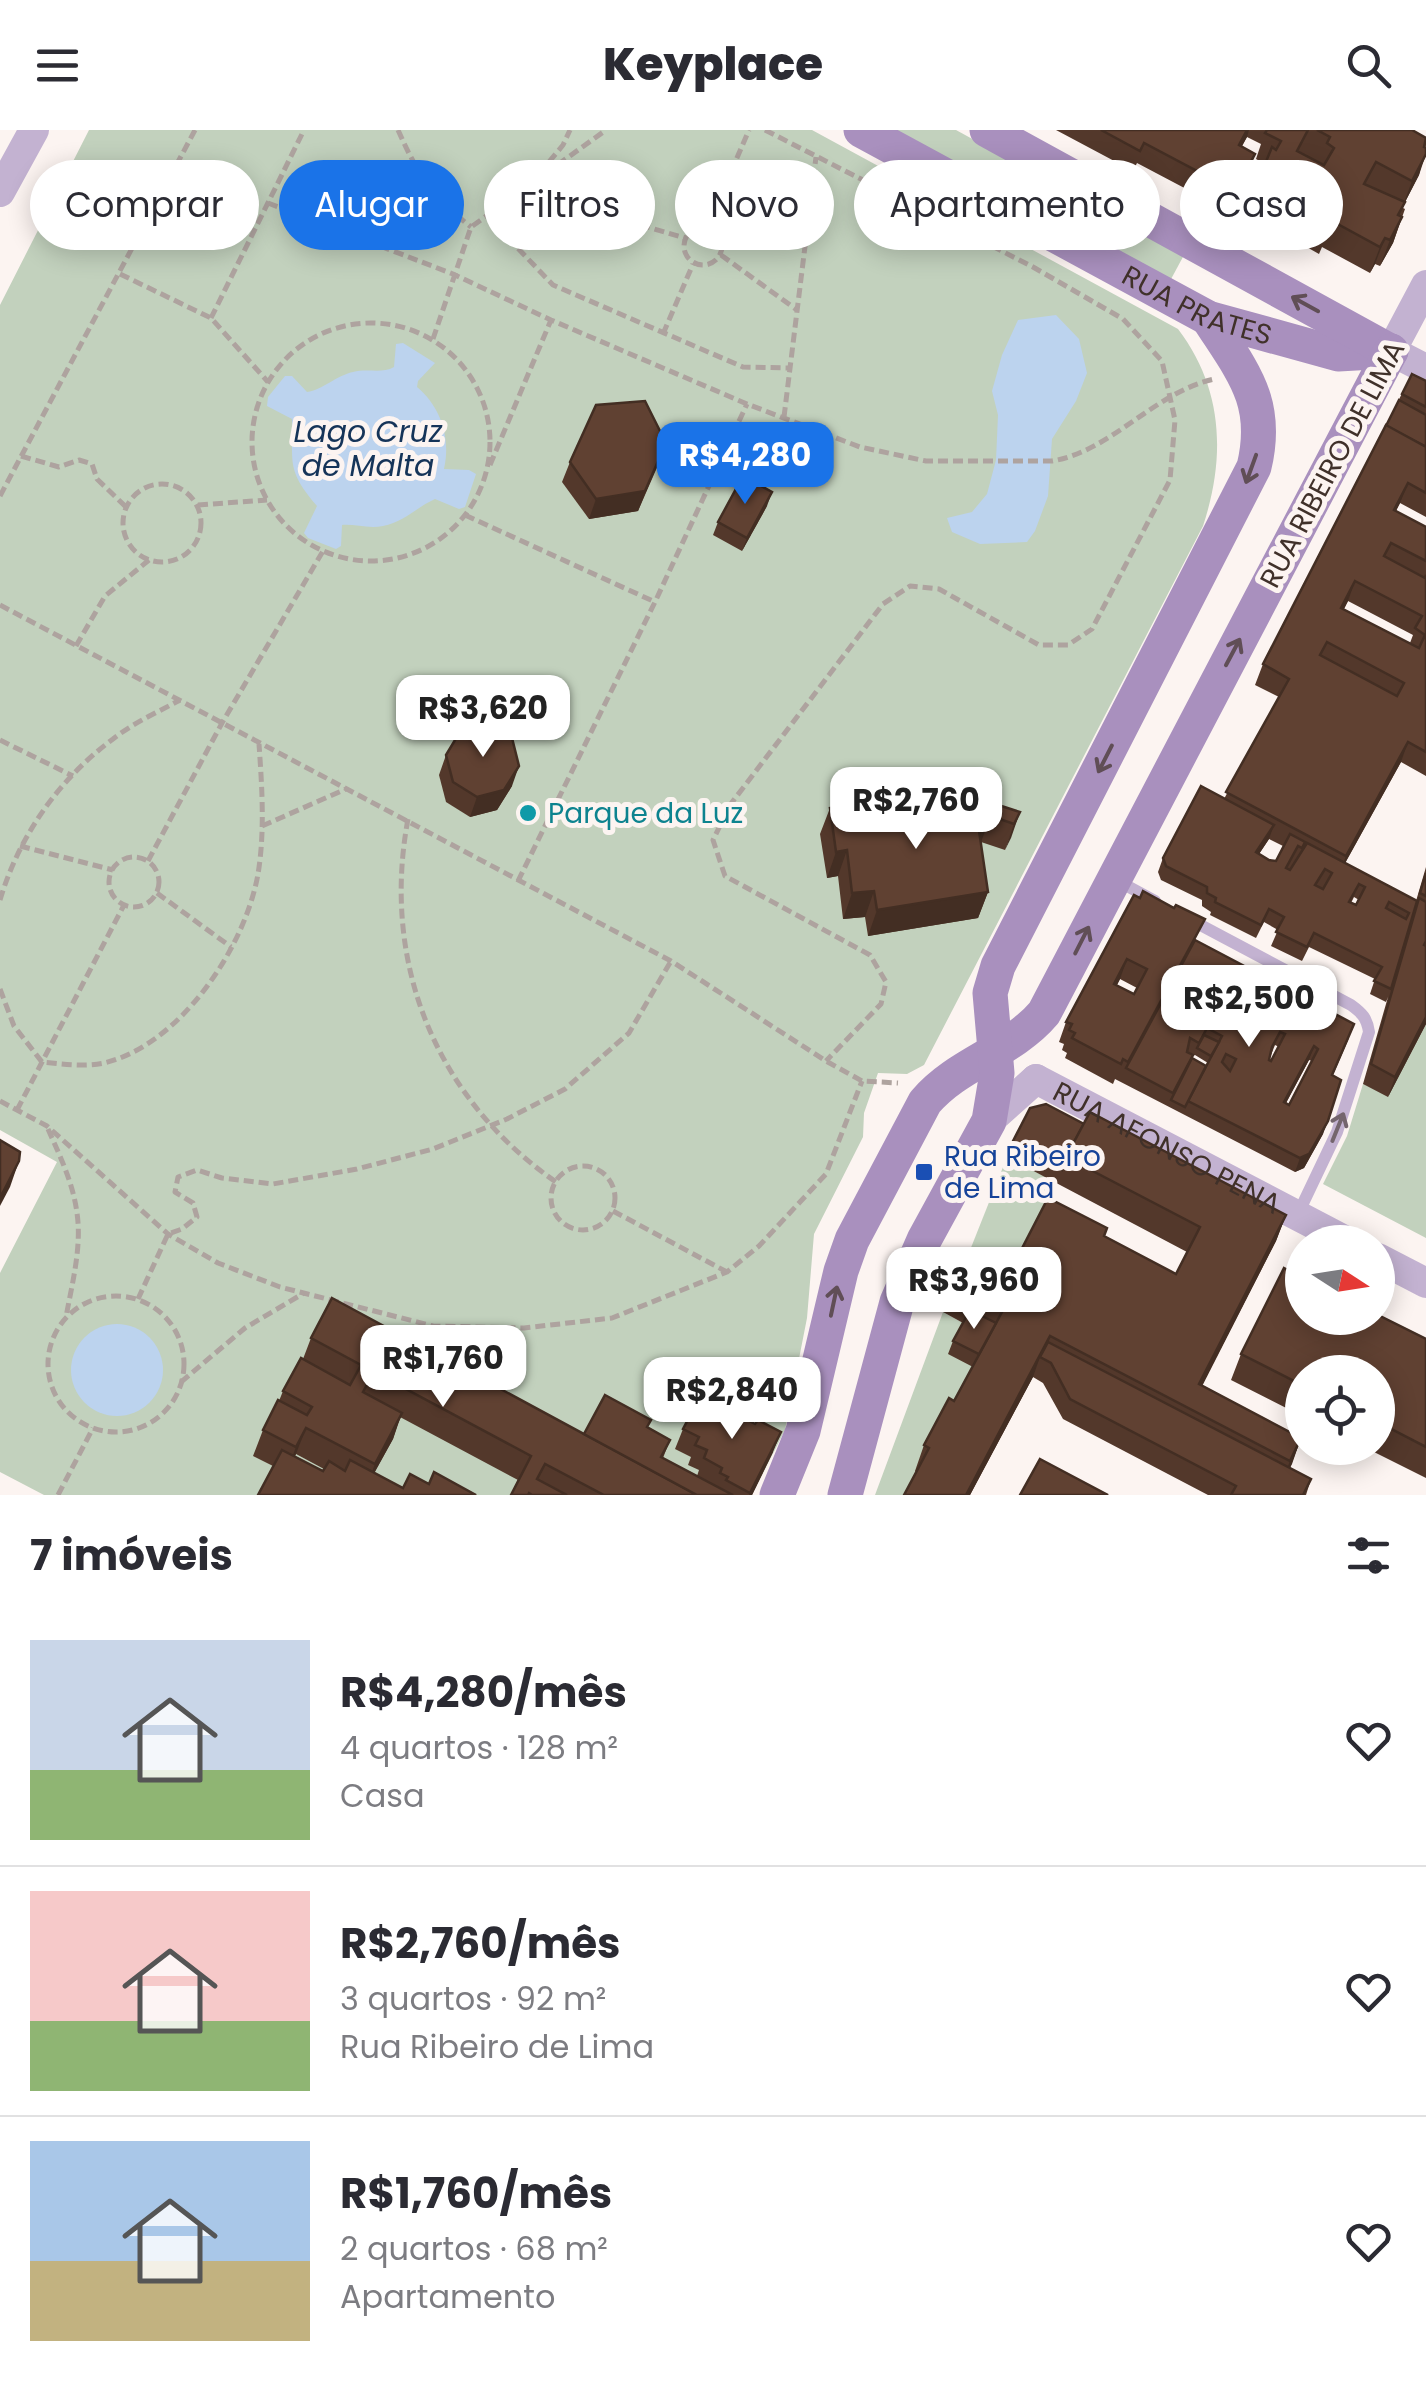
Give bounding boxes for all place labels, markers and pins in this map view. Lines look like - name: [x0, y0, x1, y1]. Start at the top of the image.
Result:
- pin: R$4,280: [653, 422, 837, 507]
- pin: R$3,620: [391, 675, 575, 760]
- pin: R$2,760: [824, 767, 1008, 852]
- place label: Parque da Luz: [548, 794, 743, 833]
- marker: Parque da Luz: [517, 802, 539, 824]
- pin: R$2,500: [1157, 965, 1341, 1050]
- place label: Rua Ribeiro de Lima: [944, 1137, 1101, 1208]
- marker: Rua Ribeiro de Lima: [913, 1161, 935, 1183]
- pin: R$3,960: [882, 1247, 1066, 1332]
- pin: R$1,760: [351, 1325, 535, 1410]
- pin: R$2,840: [640, 1357, 824, 1442]

